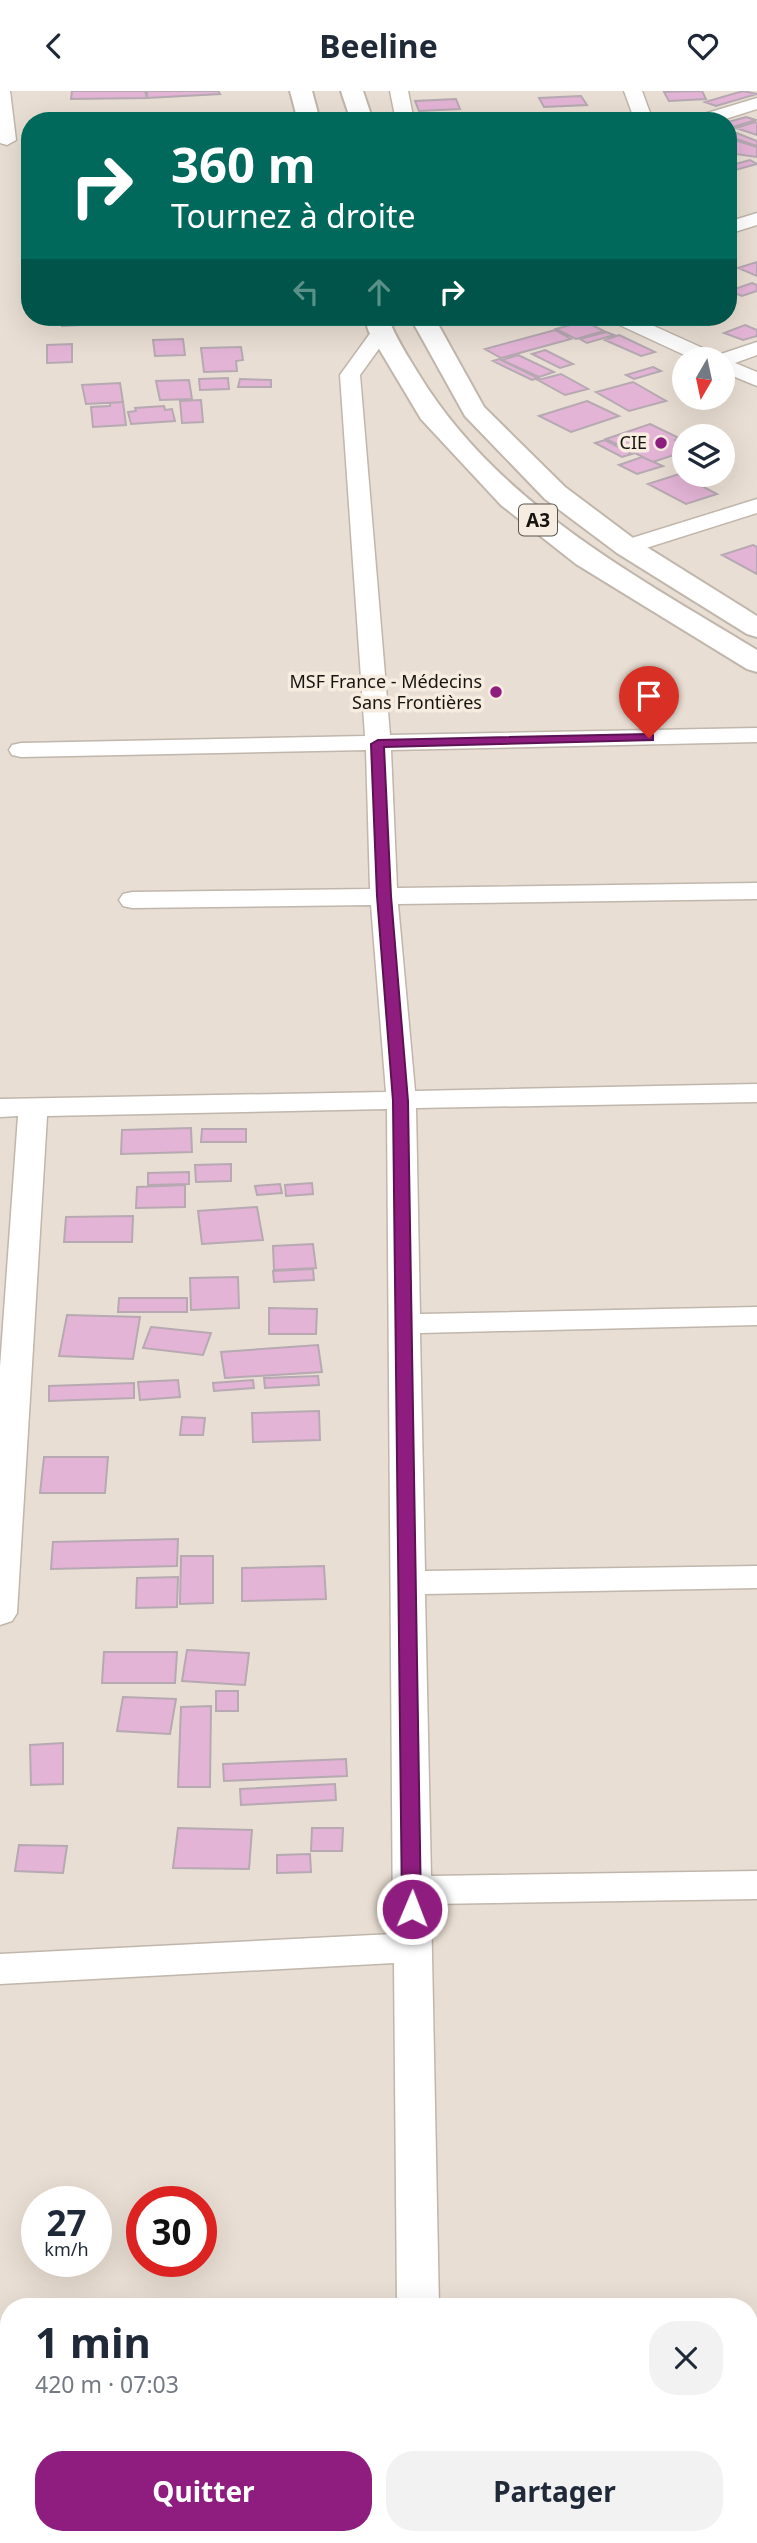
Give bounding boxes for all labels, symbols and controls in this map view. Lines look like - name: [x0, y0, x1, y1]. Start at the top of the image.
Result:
- text: Beeline: [319, 24, 438, 67]
- icon: back: [35, 27, 73, 65]
- icon: heart: [684, 27, 722, 65]
- text: 360 m: [171, 131, 316, 197]
- icon: right: [56, 140, 147, 231]
- text: Tournez à droite: [171, 194, 416, 237]
- icon: left: [287, 273, 325, 311]
- icon: ahead: [360, 273, 398, 311]
- icon: right: [433, 273, 471, 311]
- north arrow: [672, 347, 735, 409]
- map controls: [672, 347, 735, 487]
- button: layers: [672, 424, 735, 487]
- place label: CIE: [620, 430, 647, 454]
- marker: CIE: [653, 435, 669, 451]
- road number: A3: [519, 505, 557, 535]
- pin: [619, 666, 679, 738]
- place label: MSF France - Médecins Sans Frontières: [289, 669, 482, 714]
- icon: arrive: [630, 677, 668, 715]
- marker: MSF France - Médecins Sans Frontières: [488, 684, 504, 700]
- position arrow: [375, 1872, 449, 1946]
- speed limit sign: 30: [126, 2186, 217, 2277]
- text: 27: [46, 2199, 87, 2246]
- text: km/h: [44, 2237, 89, 2261]
- text: 1 min: [35, 2313, 151, 2370]
- button: close: [649, 2321, 723, 2395]
- text: 420 m · 07:03: [35, 2368, 179, 2400]
- button: Quitter: [35, 2451, 372, 2531]
- button: Partager: [386, 2451, 723, 2531]

